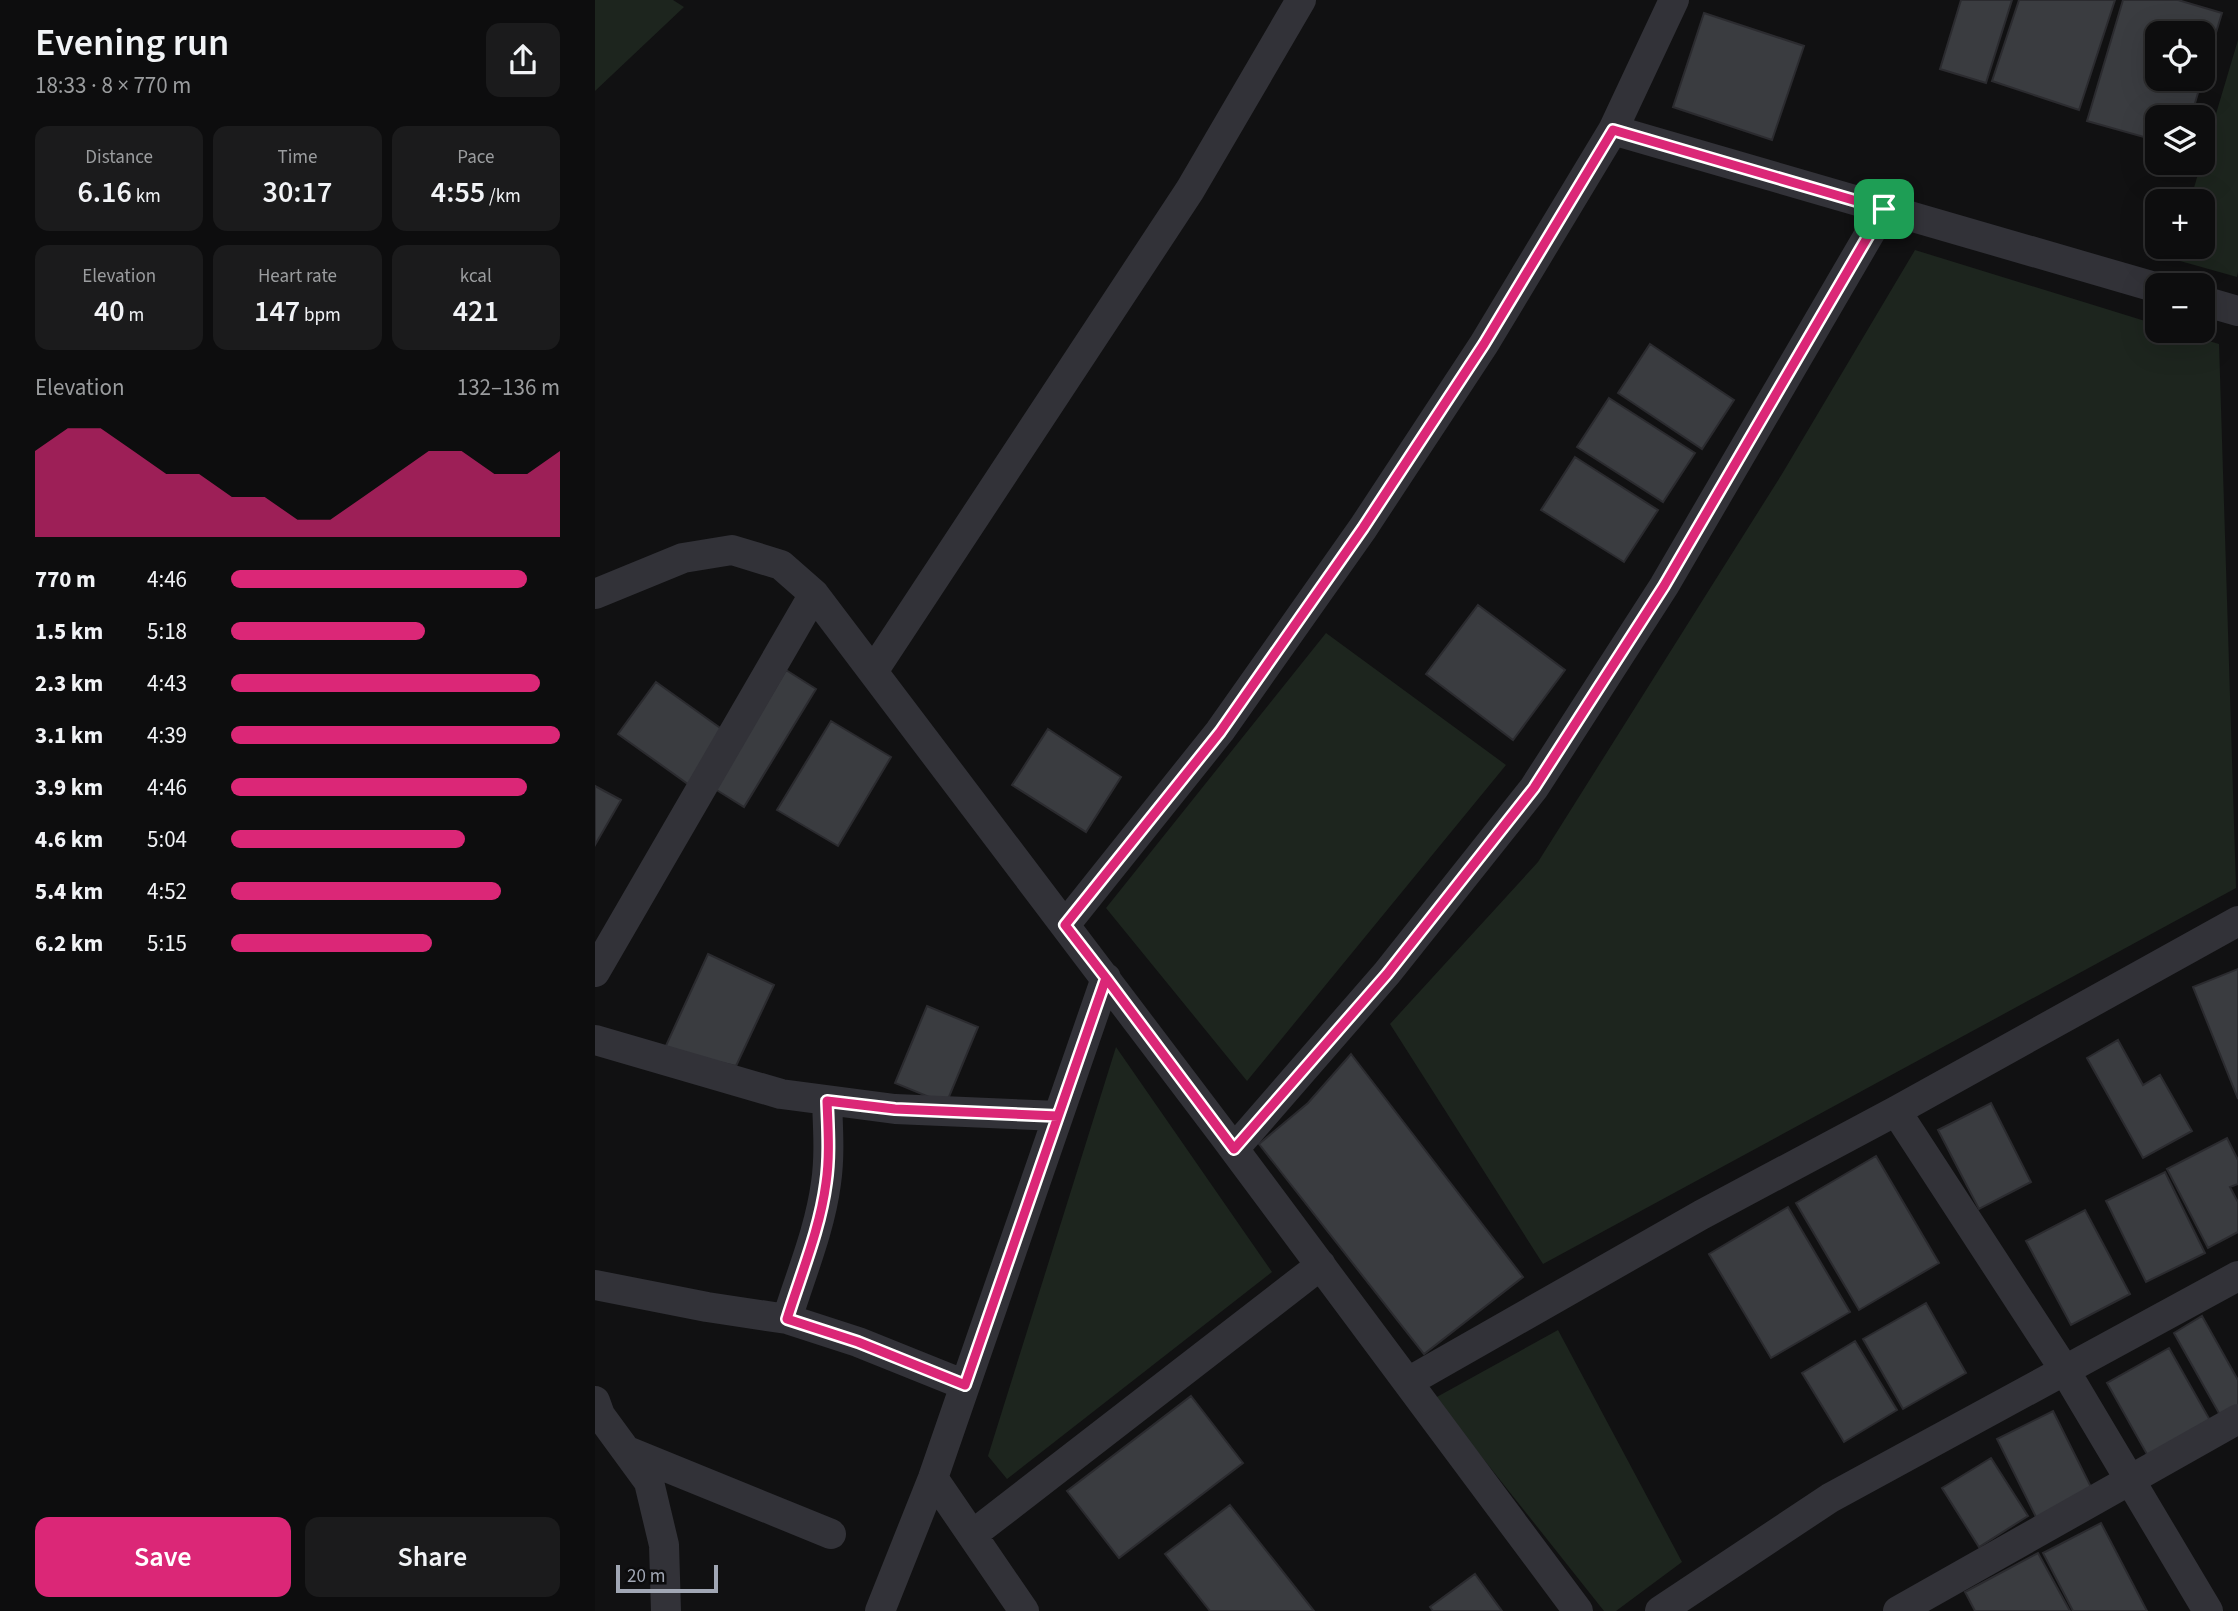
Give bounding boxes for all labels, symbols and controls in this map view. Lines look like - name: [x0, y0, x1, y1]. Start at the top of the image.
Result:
- text: Evening run: [35, 16, 229, 70]
- map controls: [2145, 21, 2215, 343]
- button: locate: [2145, 21, 2215, 91]
- button: share: [486, 23, 560, 97]
- text: 18:33 · 8 × 770 m: [35, 69, 191, 102]
- button: layers: [2145, 105, 2215, 175]
- text: Distance: [85, 144, 153, 171]
- text: Time: [277, 144, 318, 171]
- text: Pace: [457, 144, 494, 171]
- text: 6.16: [77, 171, 132, 214]
- text: 30:17: [263, 171, 332, 214]
- text: 4:55: [431, 171, 485, 214]
- pin: [1854, 179, 1914, 239]
- text: km: [132, 183, 161, 210]
- text: /km: [485, 183, 521, 210]
- button: +: [2145, 189, 2215, 259]
- icon: arrive: [1865, 190, 1903, 228]
- text: Elevation: [82, 263, 156, 290]
- text: Heart rate: [258, 263, 337, 290]
- text: kcal: [460, 263, 492, 290]
- button: −: [2145, 273, 2215, 343]
- text: 40: [94, 290, 125, 333]
- text: 147: [254, 290, 300, 333]
- text: 421: [453, 290, 499, 333]
- text: m: [125, 302, 144, 329]
- text: bpm: [300, 302, 341, 329]
- text: Elevation: [35, 371, 125, 404]
- text: 132–136 m: [457, 371, 560, 404]
- text: 770 m: [35, 563, 96, 596]
- text: 4:46: [147, 563, 187, 596]
- text: 1.5 km: [35, 615, 103, 648]
- text: 5:18: [147, 615, 187, 648]
- text: 2.3 km: [35, 667, 103, 700]
- text: 4:43: [147, 667, 187, 700]
- text: 3.1 km: [35, 719, 103, 752]
- text: 4:39: [147, 719, 187, 752]
- text: 3.9 km: [35, 771, 103, 804]
- text: 4:46: [147, 771, 187, 804]
- text: 4.6 km: [35, 823, 103, 856]
- text: 5:04: [147, 823, 187, 856]
- text: 5.4 km: [35, 875, 103, 908]
- text: 4:52: [147, 875, 187, 908]
- text: 6.2 km: [35, 927, 103, 960]
- text: 5:15: [147, 927, 187, 960]
- button: Save: [35, 1517, 291, 1597]
- button: Share: [305, 1517, 560, 1597]
- scale bar: [616, 1562, 717, 1594]
- text: 20 m: [627, 1563, 665, 1590]

